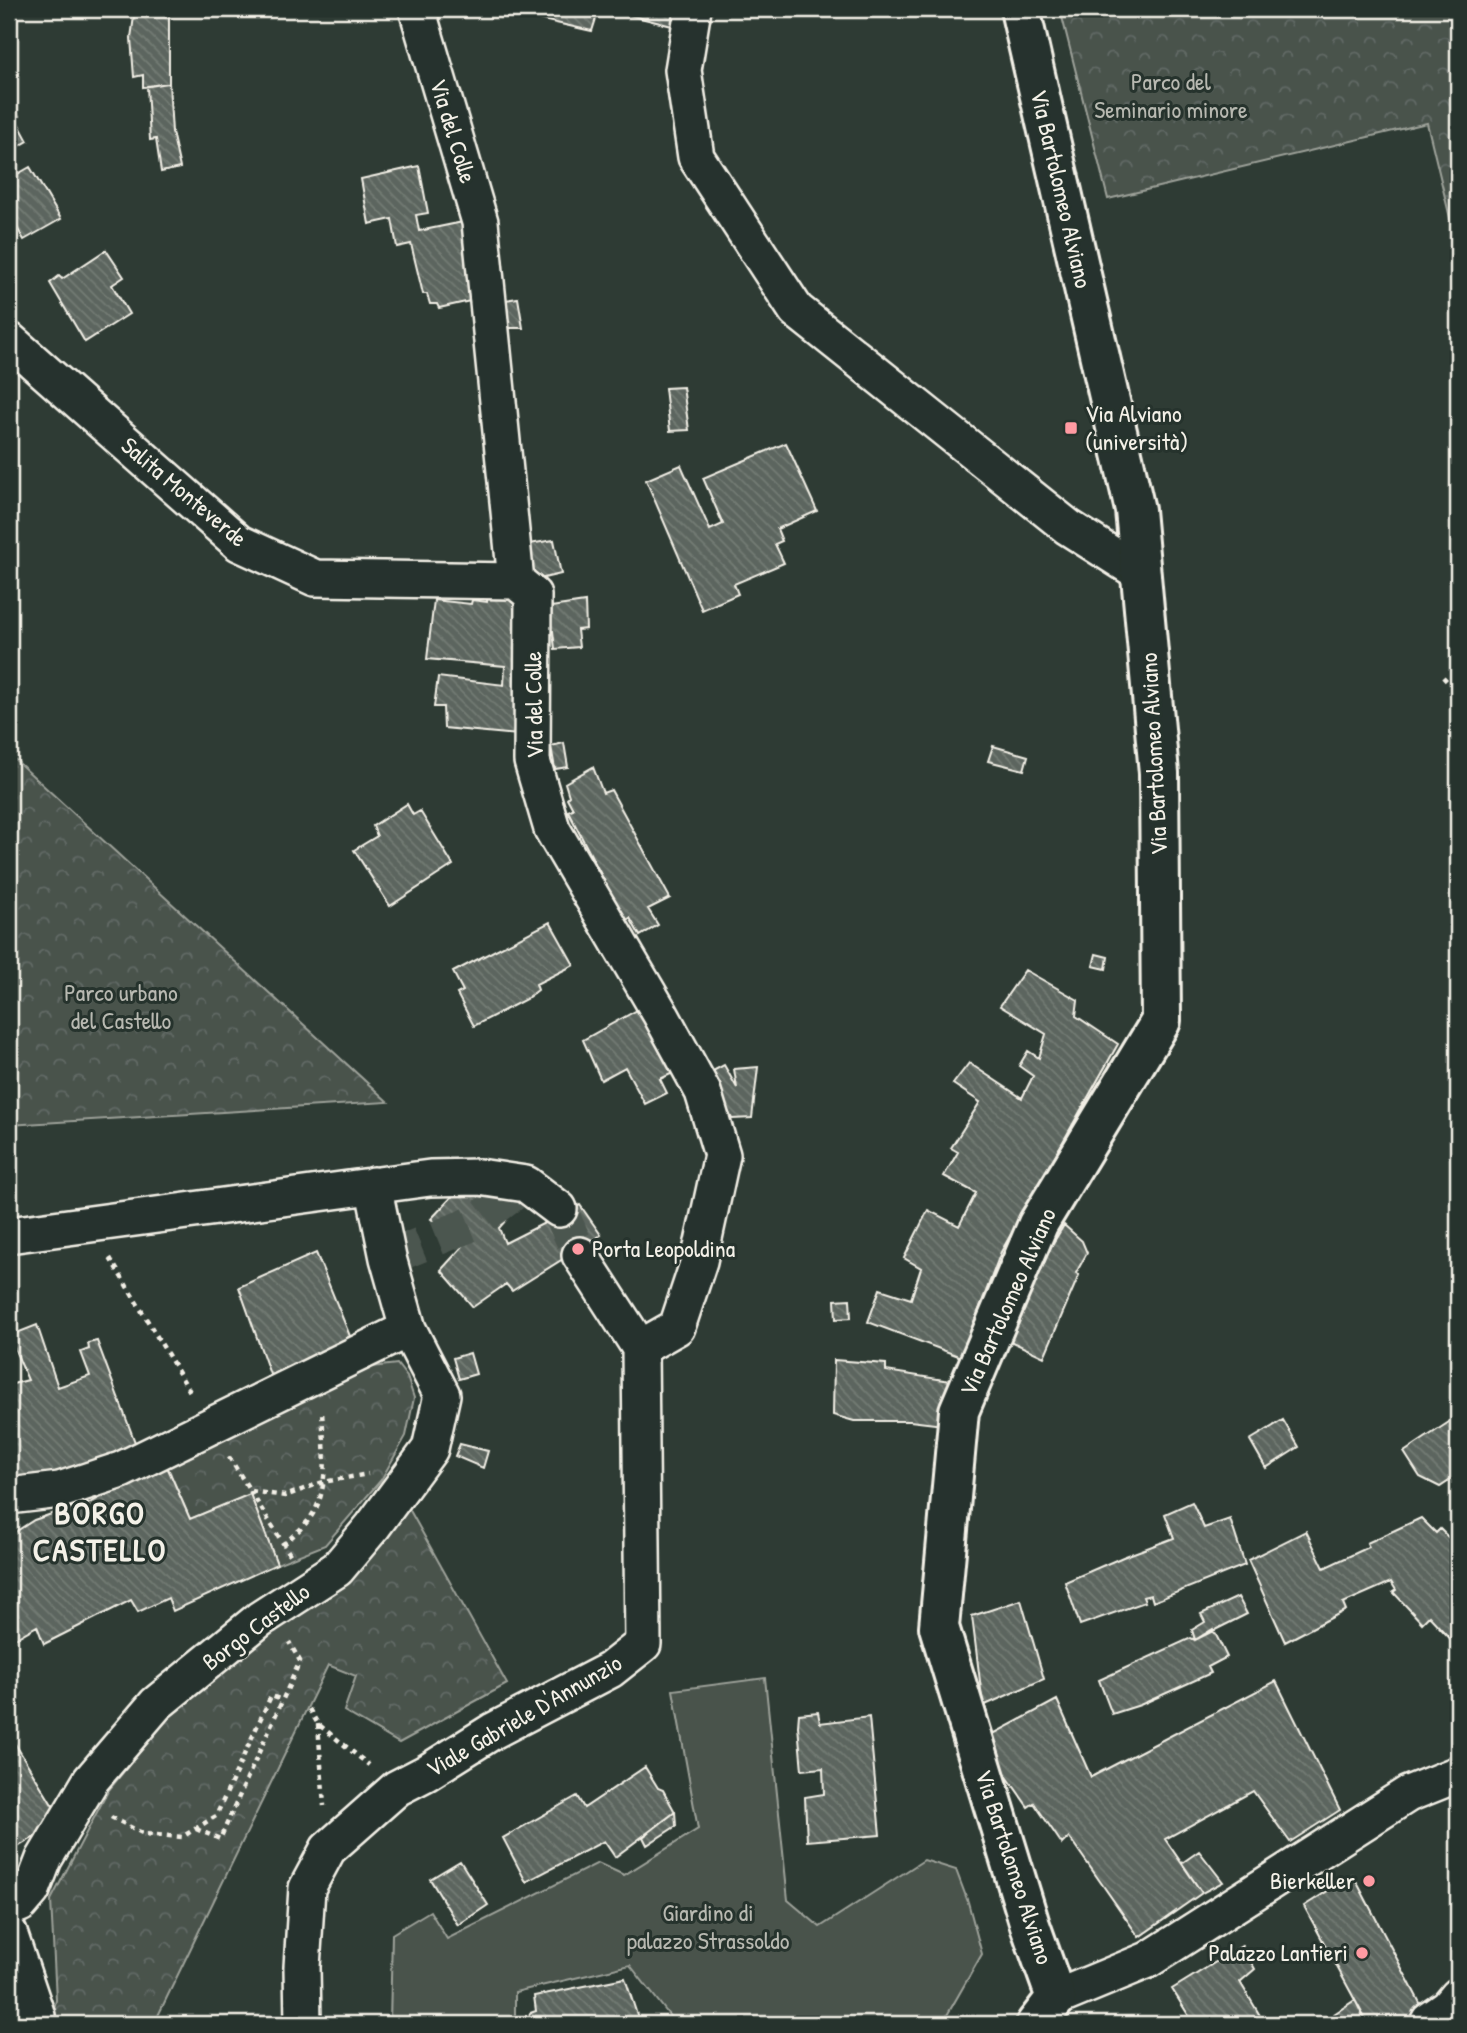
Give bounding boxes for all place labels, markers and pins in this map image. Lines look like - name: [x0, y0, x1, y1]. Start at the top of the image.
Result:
- place label: Via Alviano (università): [1085, 397, 1188, 457]
- marker: Via Alviano (università): [1063, 420, 1079, 436]
- place label: Porta Leopoldina: [592, 1232, 735, 1264]
- marker: Porta Leopoldina: [570, 1241, 586, 1257]
- place label: Bierkeller: [1270, 1864, 1355, 1896]
- marker: Bierkeller: [1361, 1873, 1377, 1889]
- place label: Palazzo Lantieri: [1209, 1936, 1348, 1968]
- marker: Palazzo Lantieri: [1354, 1945, 1370, 1961]

